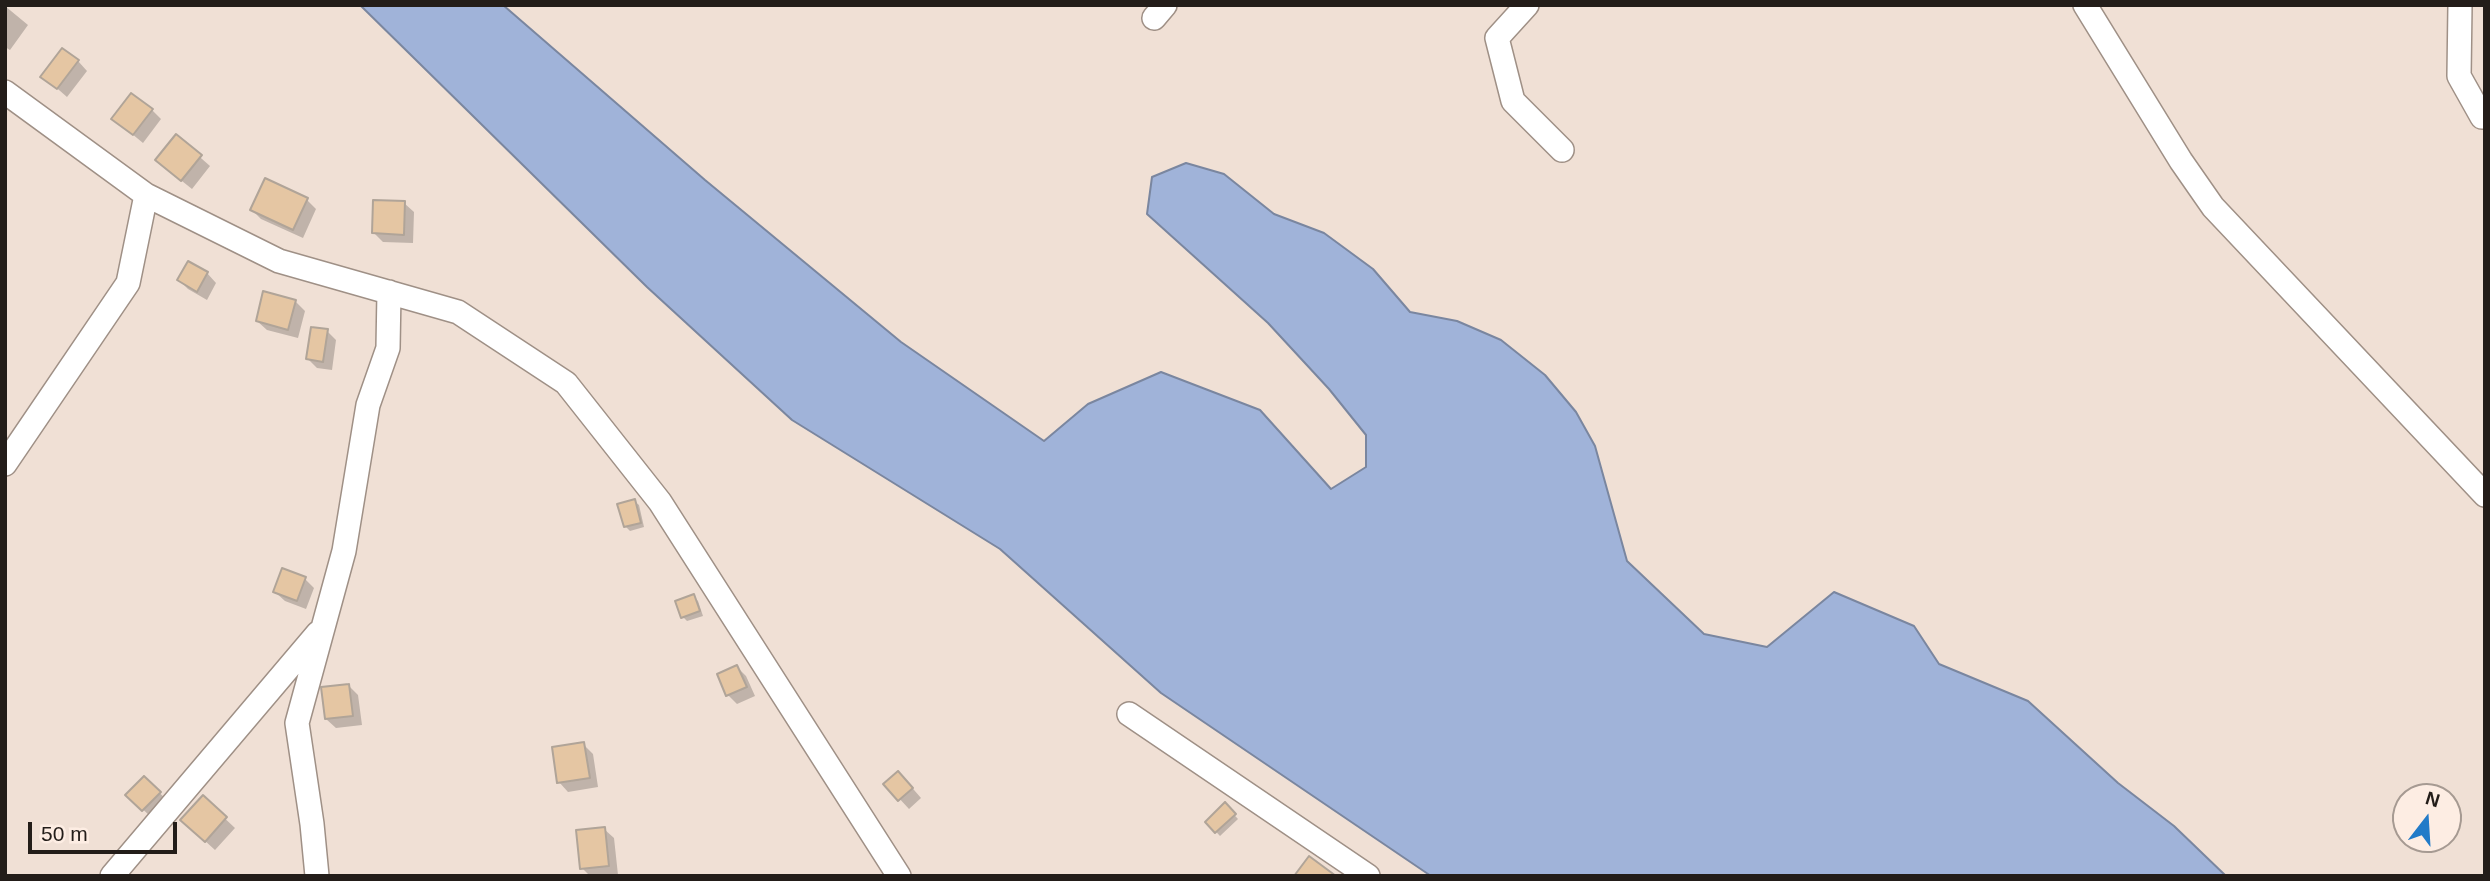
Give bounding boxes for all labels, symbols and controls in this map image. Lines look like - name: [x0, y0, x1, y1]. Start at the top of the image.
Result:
- north arrow: [2392, 783, 2462, 853]
- text: N: [2423, 787, 2442, 811]
- scale bar: [32, 808, 180, 852]
- text: 50 m: [41, 822, 88, 845]

